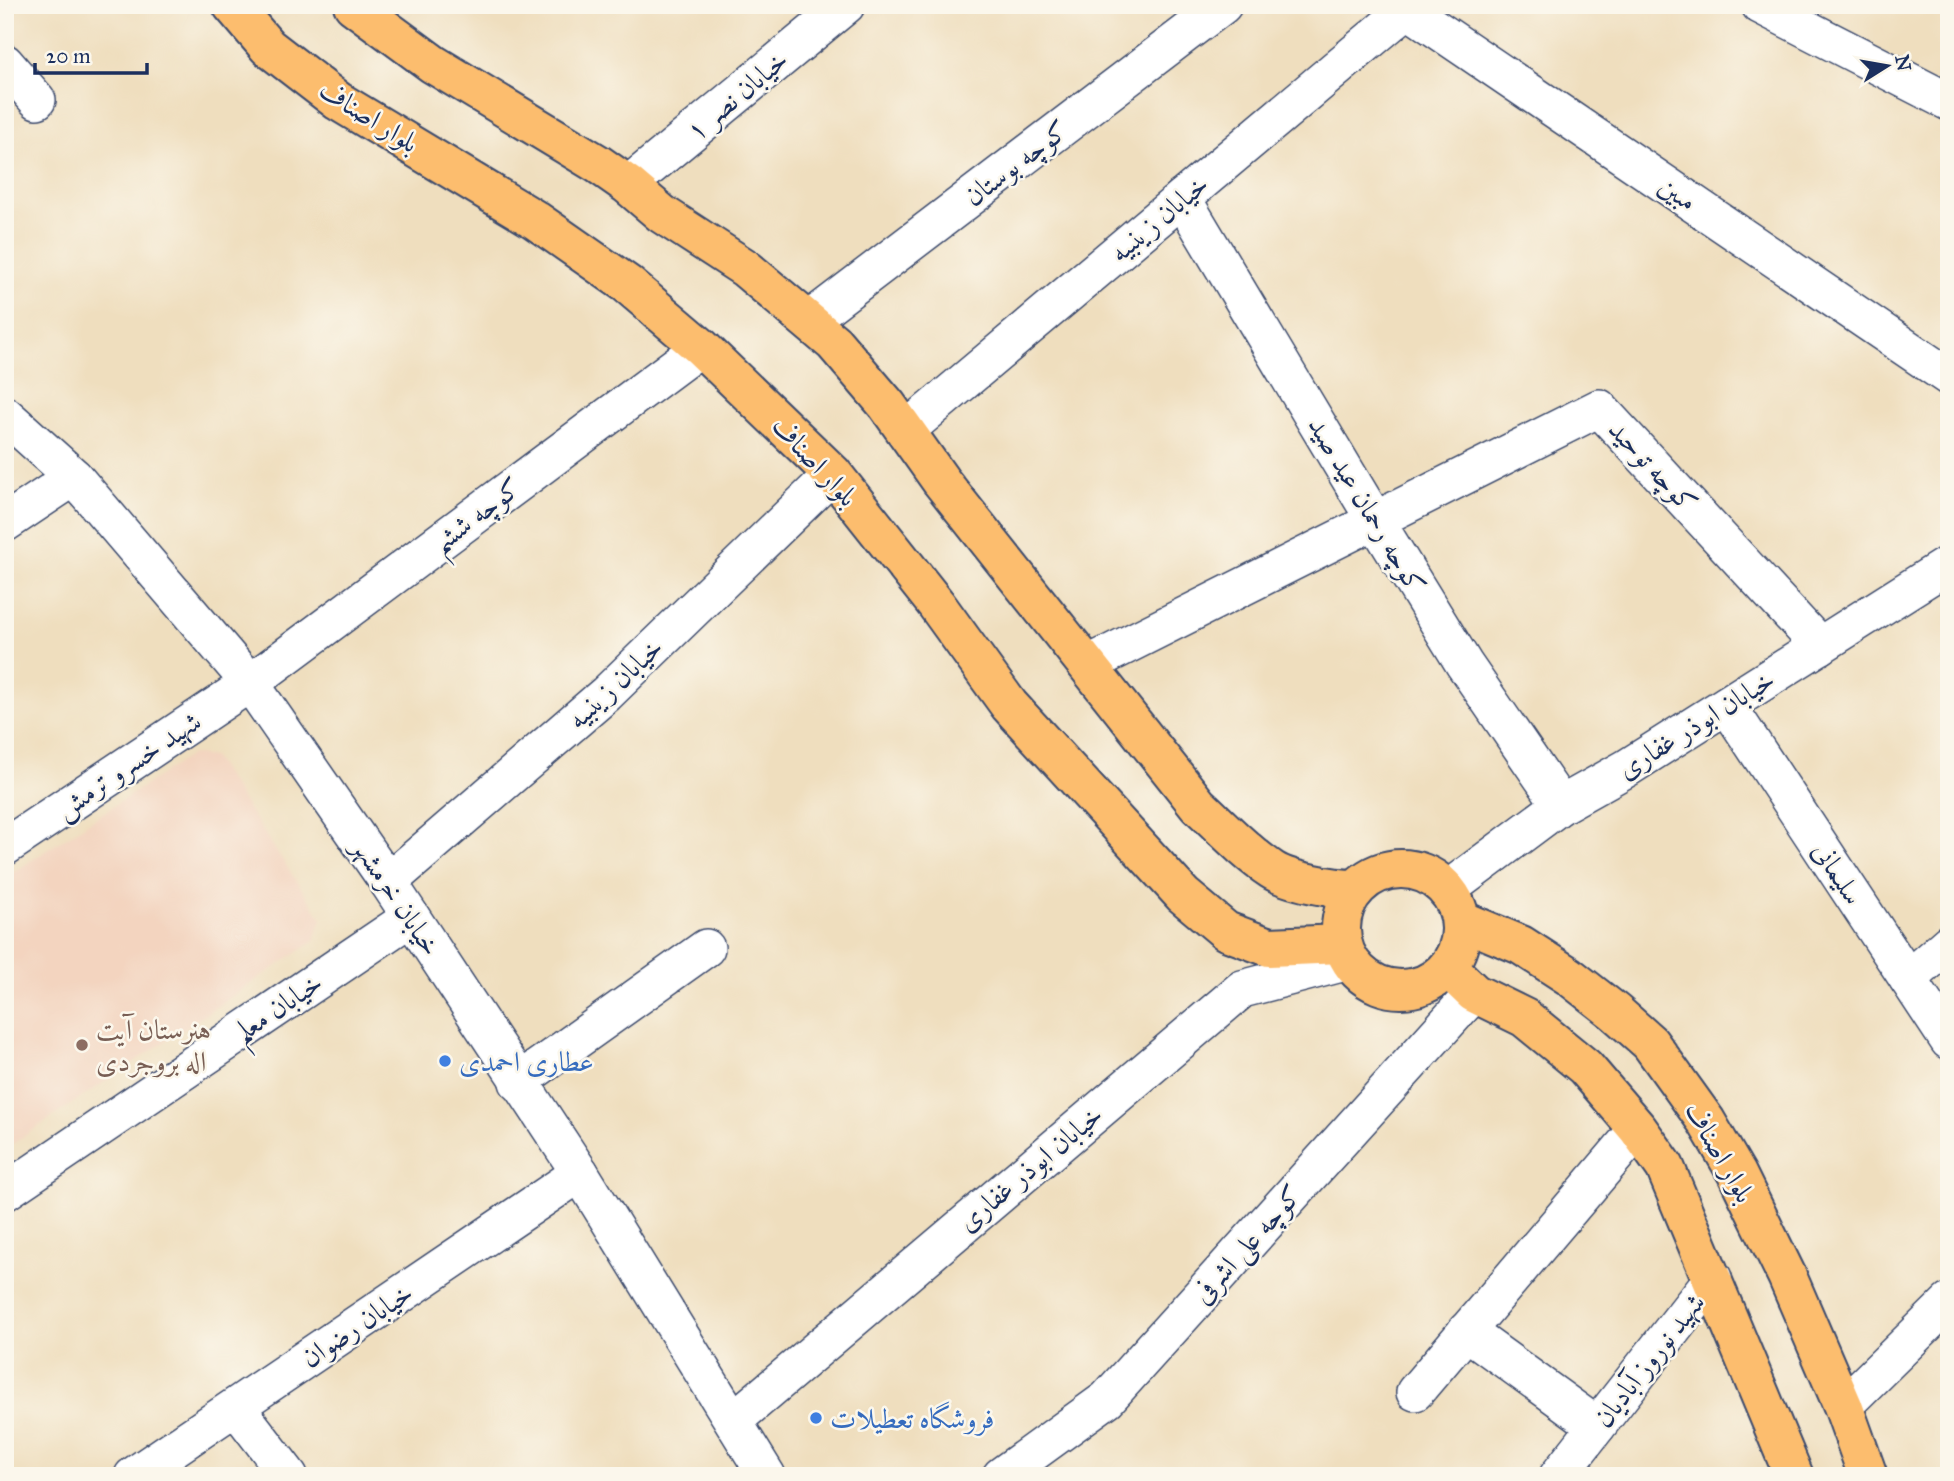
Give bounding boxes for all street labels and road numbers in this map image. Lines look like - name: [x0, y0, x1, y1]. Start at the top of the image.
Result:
- street label: خیابان نصر ۱: [679, 42, 796, 149]
- street label: بلوار اصناف: [313, 72, 425, 160]
- street label: کوچه بوستان: [957, 112, 1076, 215]
- street label: خیابان زینبیه: [1102, 166, 1216, 270]
- street label: مبین: [1652, 168, 1704, 218]
- street label: بلوار اصناف: [764, 408, 866, 514]
- street label: کوچه رحمان عید صید: [1299, 410, 1434, 601]
- street label: کوچه توحید: [1600, 412, 1705, 521]
- street label: کوچه ششم: [424, 470, 534, 568]
- street label: خیابان زینبیه: [560, 630, 670, 736]
- street label: خیابان ابوذر غفاری: [1611, 662, 1781, 786]
- street label: شهید خسرو ترمش: [48, 703, 208, 827]
- street label: خیابان خرمشهر: [343, 829, 449, 963]
- street label: سلیمانی: [1805, 835, 1871, 911]
- street label: خیابان معلم: [227, 965, 335, 1059]
- street label: بلوار اصناف: [1677, 1095, 1763, 1209]
- street label: خیابان ابوذر غفاری: [950, 1097, 1110, 1239]
- street label: کوچه علی اشرفی: [1184, 1177, 1312, 1313]
- street label: خیابان رضوان: [294, 1275, 420, 1375]
- street label: شهید نوروز آبادیان: [1586, 1286, 1713, 1435]

